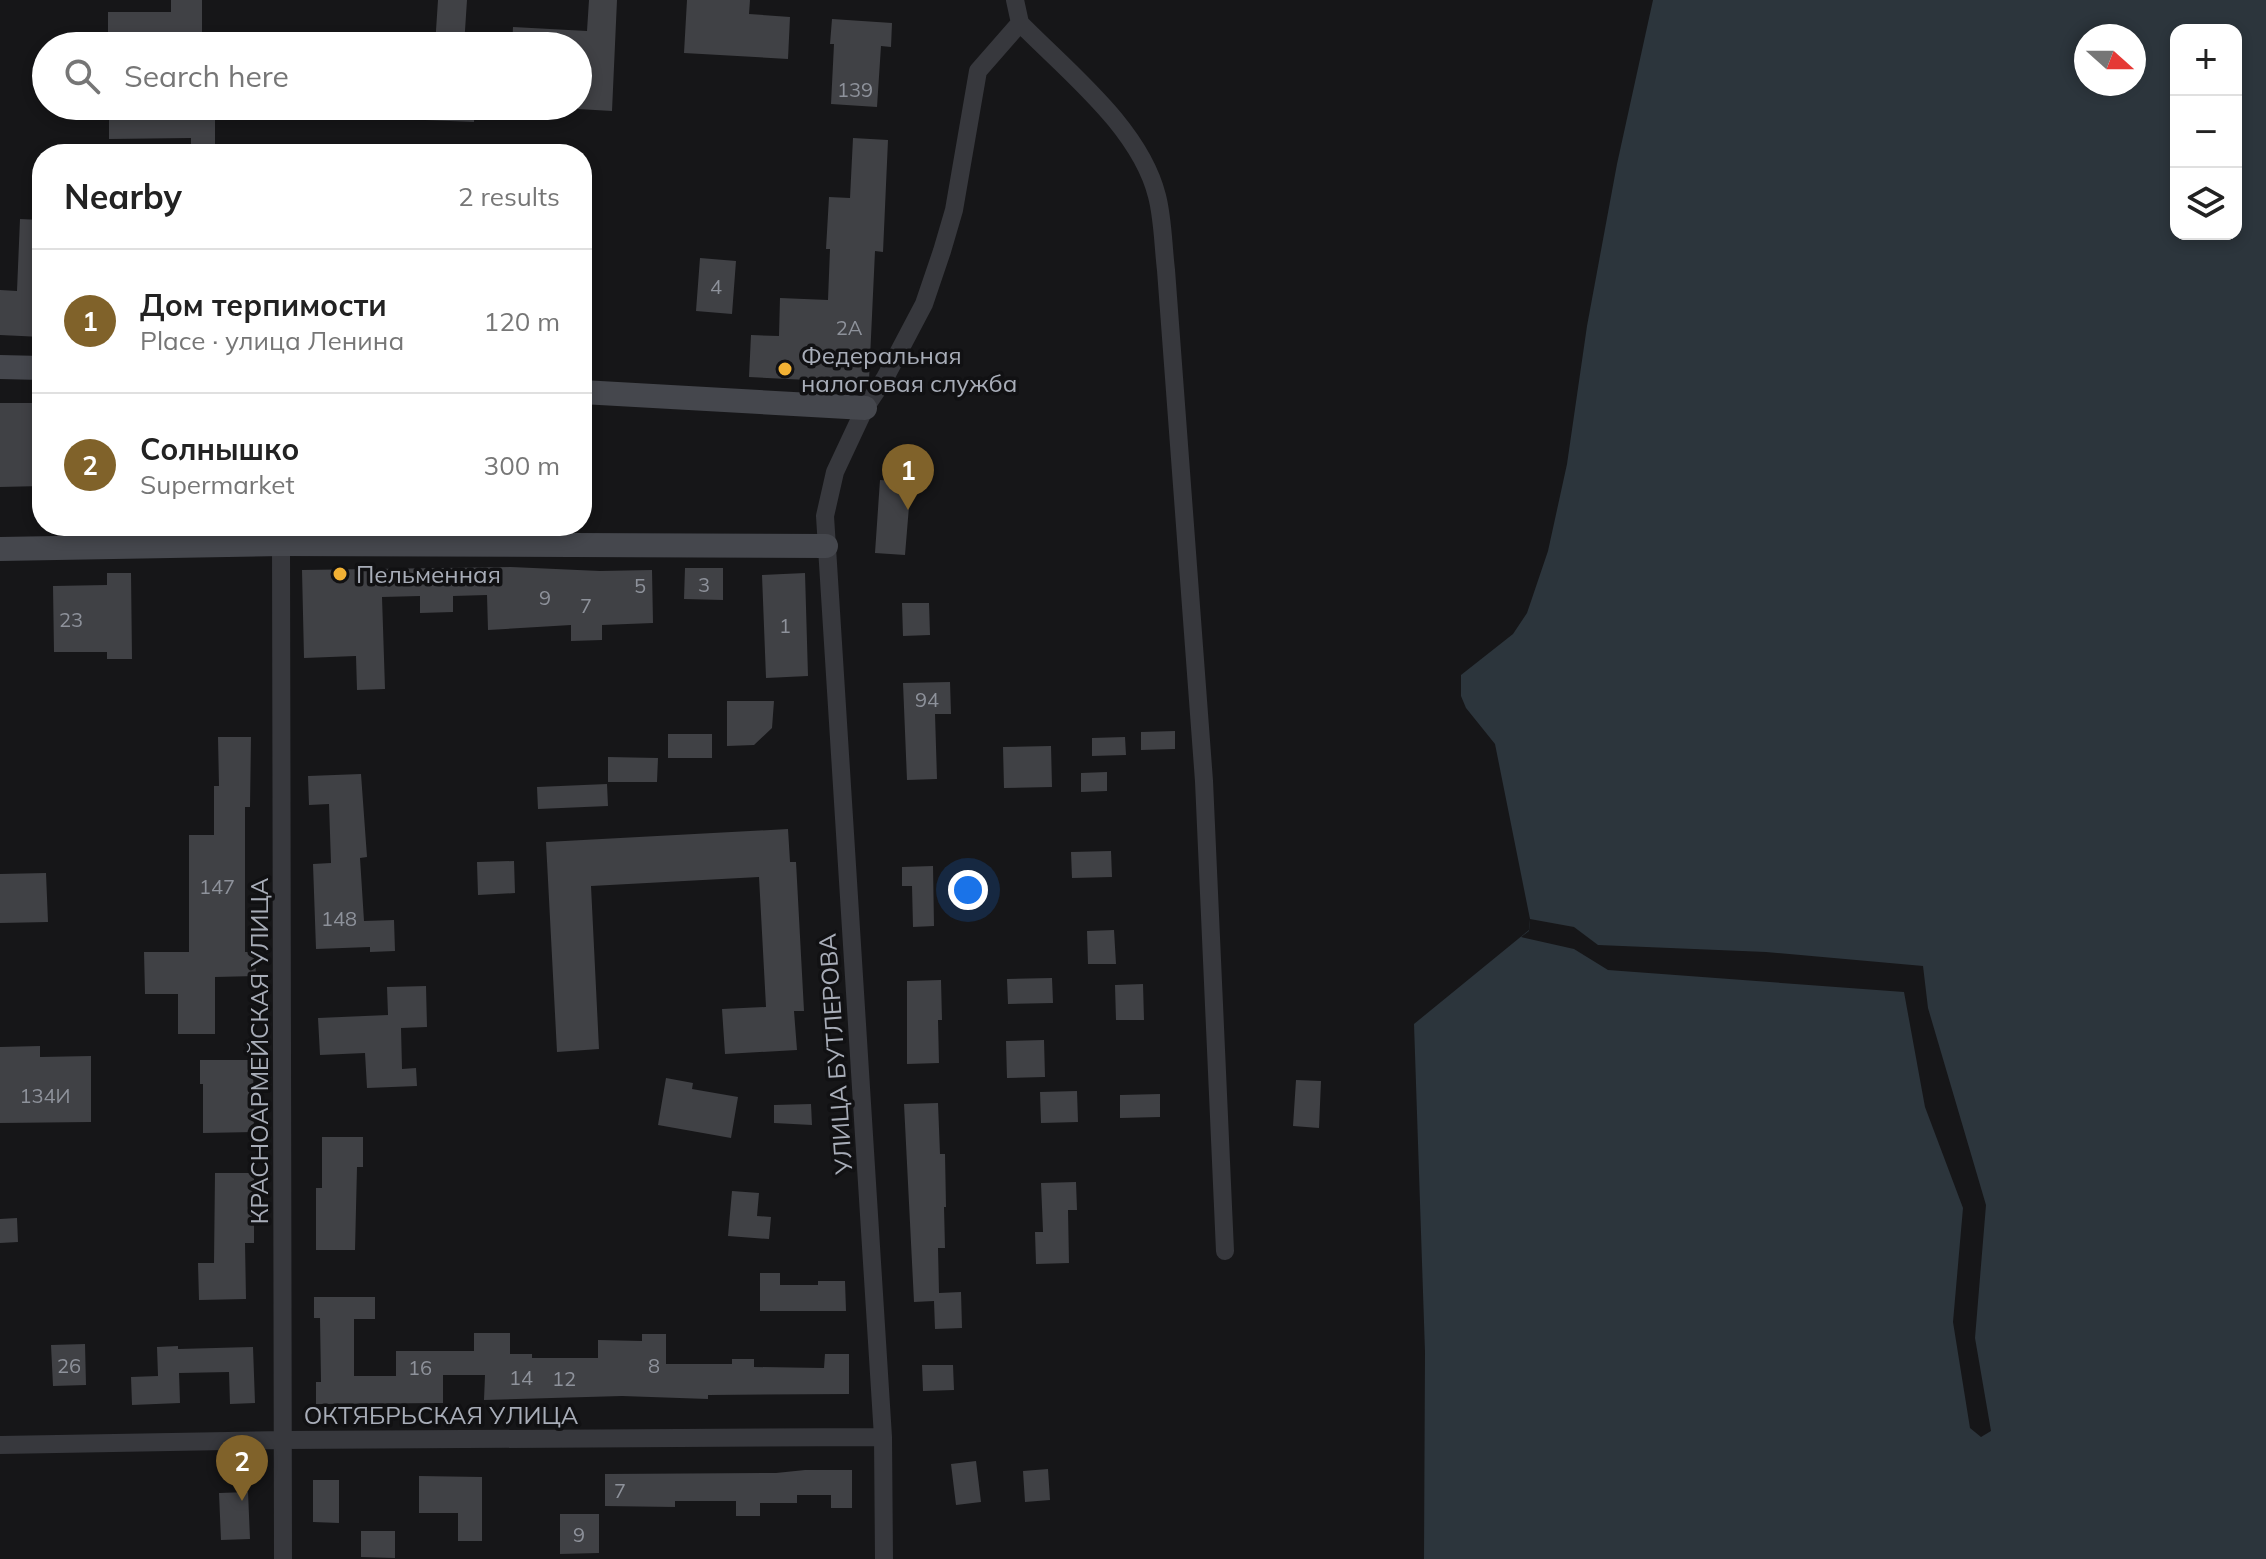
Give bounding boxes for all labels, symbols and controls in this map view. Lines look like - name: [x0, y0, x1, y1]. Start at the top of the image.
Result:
- north arrow: [2074, 24, 2146, 96]
- map controls: [2170, 24, 2242, 240]
- button: +: [2170, 24, 2242, 96]
- search box: [32, 32, 592, 120]
- icon: search: [60, 54, 104, 98]
- text: Search here: [124, 57, 289, 95]
- house number: 139: [837, 77, 873, 102]
- button: −: [2170, 96, 2242, 168]
- button: layers: [2170, 168, 2242, 240]
- text: Nearby: [64, 175, 182, 218]
- text: 2 results: [458, 180, 560, 213]
- house number: 4: [710, 274, 722, 299]
- text: Дом терпимости: [140, 286, 387, 324]
- text: 1: [82, 305, 98, 338]
- text: 120 m: [484, 305, 560, 338]
- house number: 2А: [836, 315, 863, 340]
- text: Place · улица Ленина: [140, 324, 404, 357]
- place label: Федеральная налоговая служба: [801, 340, 1017, 398]
- marker: Федеральная налоговая служба: [776, 360, 794, 378]
- text: Солнышко: [140, 430, 299, 468]
- pin: 1: [882, 444, 934, 510]
- text: 2: [82, 449, 98, 482]
- text: 300 m: [484, 449, 560, 482]
- text: Supermarket: [140, 468, 295, 501]
- place label: Пельменная: [356, 559, 501, 589]
- marker: Пельменная: [331, 565, 349, 583]
- house number: 3: [698, 572, 710, 597]
- house number: 5: [634, 573, 646, 598]
- house number: 9: [539, 585, 551, 610]
- house number: 7: [580, 593, 592, 618]
- house number: 23: [59, 607, 83, 632]
- house number: 1: [779, 613, 791, 638]
- house number: 94: [915, 687, 939, 712]
- your location: [948, 870, 988, 910]
- house number: 147: [199, 874, 235, 899]
- street label: КРАСНОАРМЕЙСКАЯ УЛИЦА: [244, 877, 274, 1224]
- house number: 148: [321, 906, 357, 931]
- street label: УЛИЦА БУТЛЕРОВА: [812, 932, 858, 1176]
- house number: 134И: [20, 1083, 70, 1108]
- house number: 26: [57, 1353, 81, 1378]
- house number: 8: [648, 1353, 660, 1378]
- house number: 16: [408, 1355, 432, 1380]
- house number: 14: [509, 1365, 533, 1390]
- house number: 12: [552, 1366, 576, 1391]
- street label: ОКТЯБРЬСКАЯ УЛИЦА: [304, 1400, 579, 1430]
- pin: 2: [216, 1435, 268, 1501]
- house number: 7: [614, 1478, 626, 1503]
- house number: 9: [573, 1522, 585, 1547]

